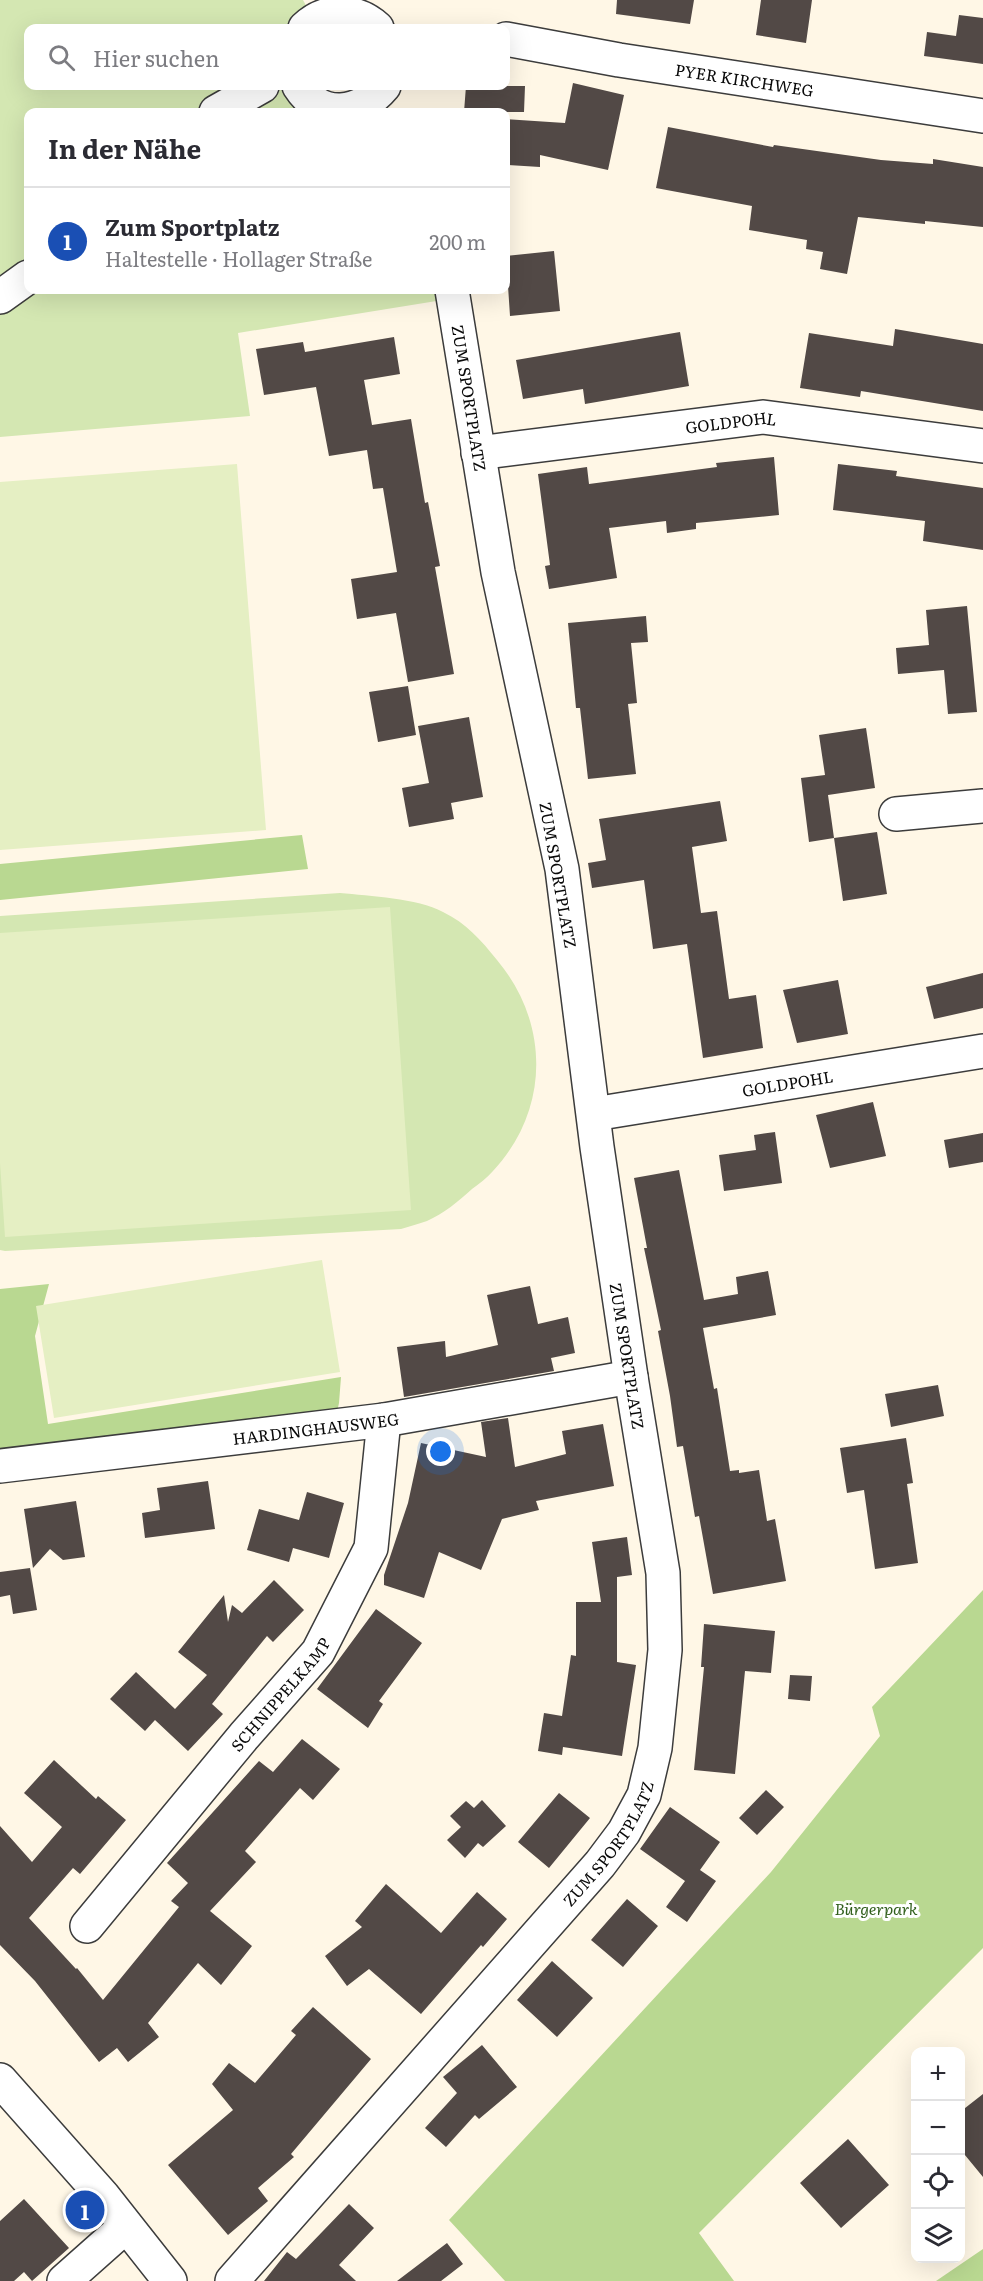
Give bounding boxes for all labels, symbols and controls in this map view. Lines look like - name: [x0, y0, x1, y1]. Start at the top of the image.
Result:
- search box: [24, 24, 510, 90]
- icon: search: [45, 41, 78, 74]
- text: Hier suchen: [93, 41, 220, 74]
- street label: PYER KIRCHWEG: [674, 57, 816, 102]
- text: In der Nähe: [48, 128, 201, 167]
- text: Zum Sportplatz: [105, 210, 279, 243]
- text: 1: [63, 226, 72, 256]
- text: 200 m: [429, 226, 486, 256]
- text: Haltestelle · Hollager Straße: [105, 243, 372, 273]
- street label: ZUM SPORTPLATZ: [447, 323, 493, 473]
- street label: GOLDPOHL: [684, 405, 778, 439]
- street label: ZUM SPORTPLATZ: [534, 800, 584, 950]
- street label: GOLDPOHL: [740, 1063, 835, 1102]
- street label: ZUM SPORTPLATZ: [605, 1281, 651, 1431]
- street label: HARDINGHAUSWEG: [231, 1406, 401, 1450]
- your location: [426, 1437, 455, 1466]
- street label: SCHNIPPELKAMP: [224, 1633, 336, 1756]
- street label: ZUM SPORTPLATZ: [556, 1779, 659, 1911]
- park label: Bürgerpark: [834, 1896, 918, 1920]
- map controls: [911, 2047, 965, 2263]
- button: +: [911, 2047, 965, 2101]
- button: −: [911, 2101, 965, 2155]
- button: locate: [911, 2155, 965, 2209]
- pin: 1: [66, 2188, 104, 2232]
- button: layers: [911, 2209, 965, 2263]

